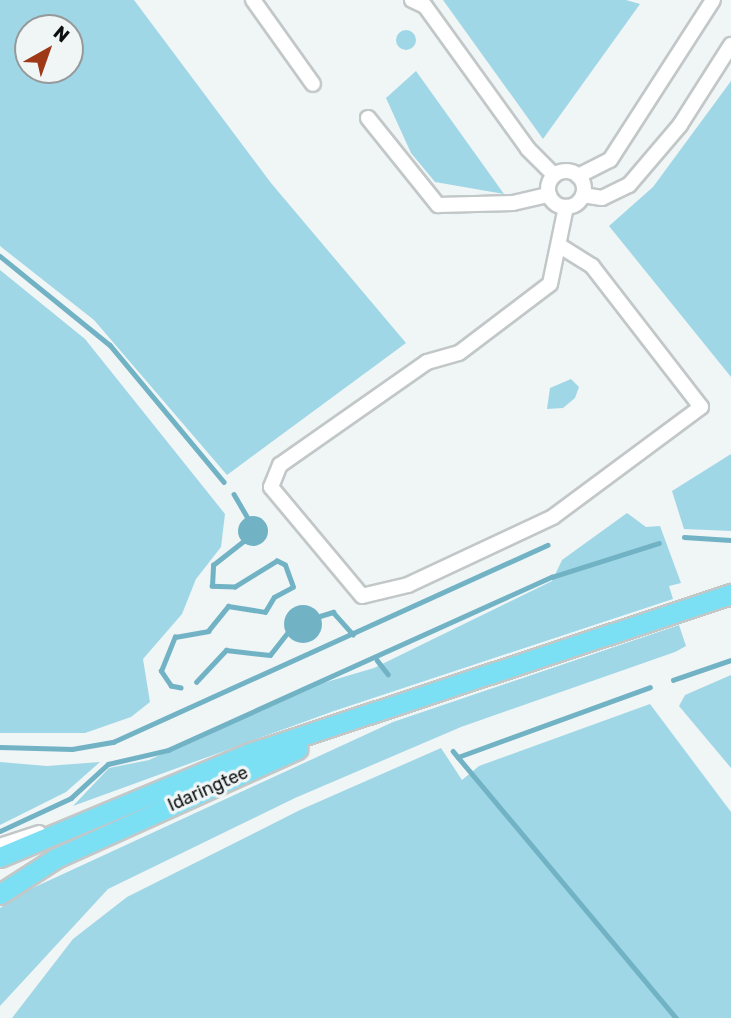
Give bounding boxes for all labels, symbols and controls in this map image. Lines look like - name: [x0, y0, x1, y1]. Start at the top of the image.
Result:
- north arrow: [14, 14, 84, 84]
- text: N: [49, 21, 74, 47]
- street label: Idaringtee: [165, 762, 251, 816]

